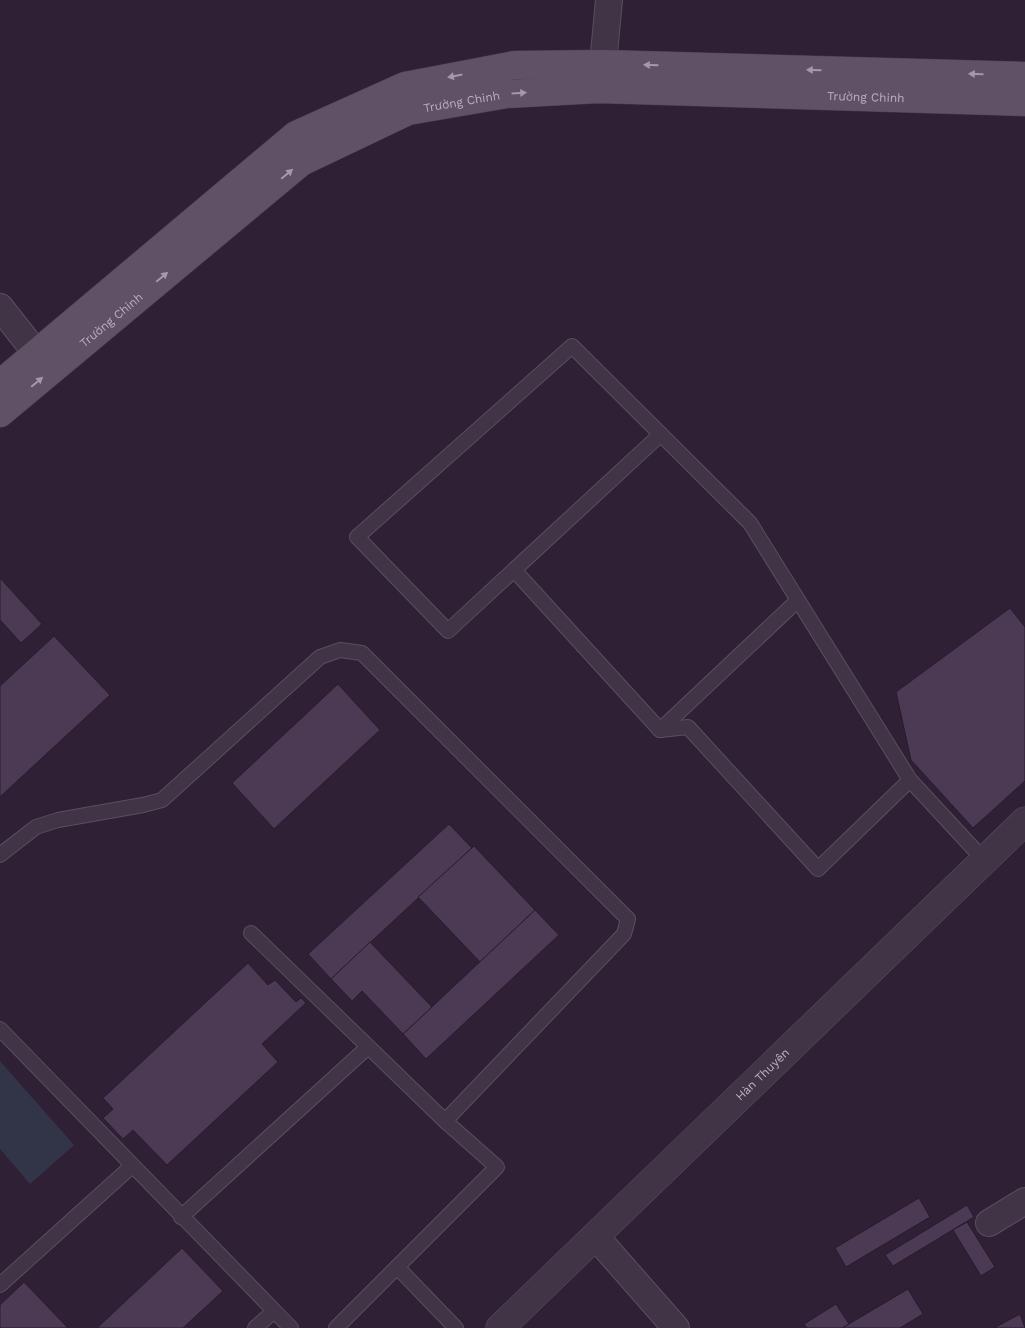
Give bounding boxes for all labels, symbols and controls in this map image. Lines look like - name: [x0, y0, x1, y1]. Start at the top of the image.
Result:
- one-way arrow: [643, 61, 659, 69]
- one-way arrow: [806, 66, 822, 74]
- one-way arrow: [968, 70, 984, 78]
- one-way arrow: [447, 73, 463, 81]
- street label: Trường Chinh: [422, 88, 501, 115]
- one-way arrow: [512, 89, 528, 97]
- street label: Trường Chinh: [827, 89, 905, 105]
- one-way arrow: [280, 168, 293, 179]
- one-way arrow: [155, 272, 168, 283]
- street label: Trường Chinh: [77, 290, 146, 350]
- one-way arrow: [31, 376, 43, 388]
- street label: Hàn Thuyên: [733, 1045, 792, 1104]

